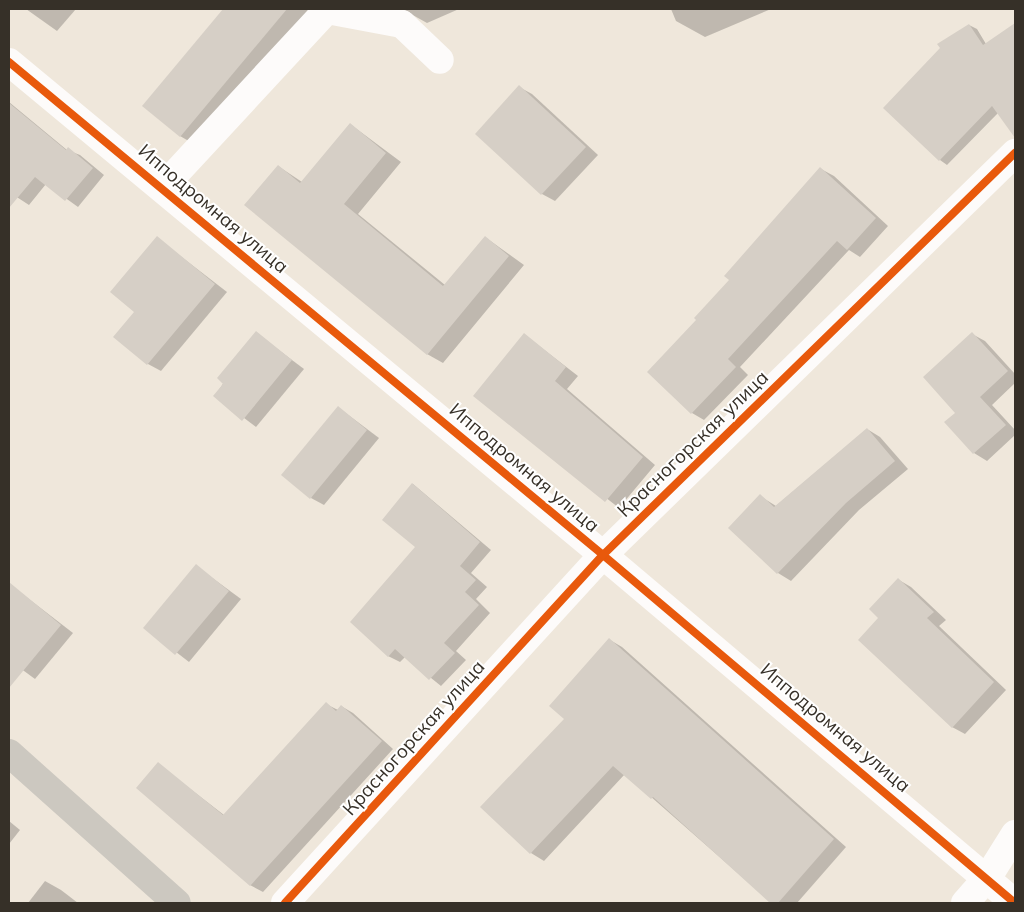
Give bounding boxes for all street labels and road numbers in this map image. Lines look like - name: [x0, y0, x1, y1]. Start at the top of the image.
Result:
- street label: Ипподромная улица: [133, 140, 293, 278]
- street label: Красногорская улица: [613, 366, 773, 522]
- street label: Ипподромная улица: [444, 399, 604, 537]
- street label: Красногорская улица: [338, 656, 490, 820]
- street label: Ипподромная улица: [755, 659, 915, 797]

